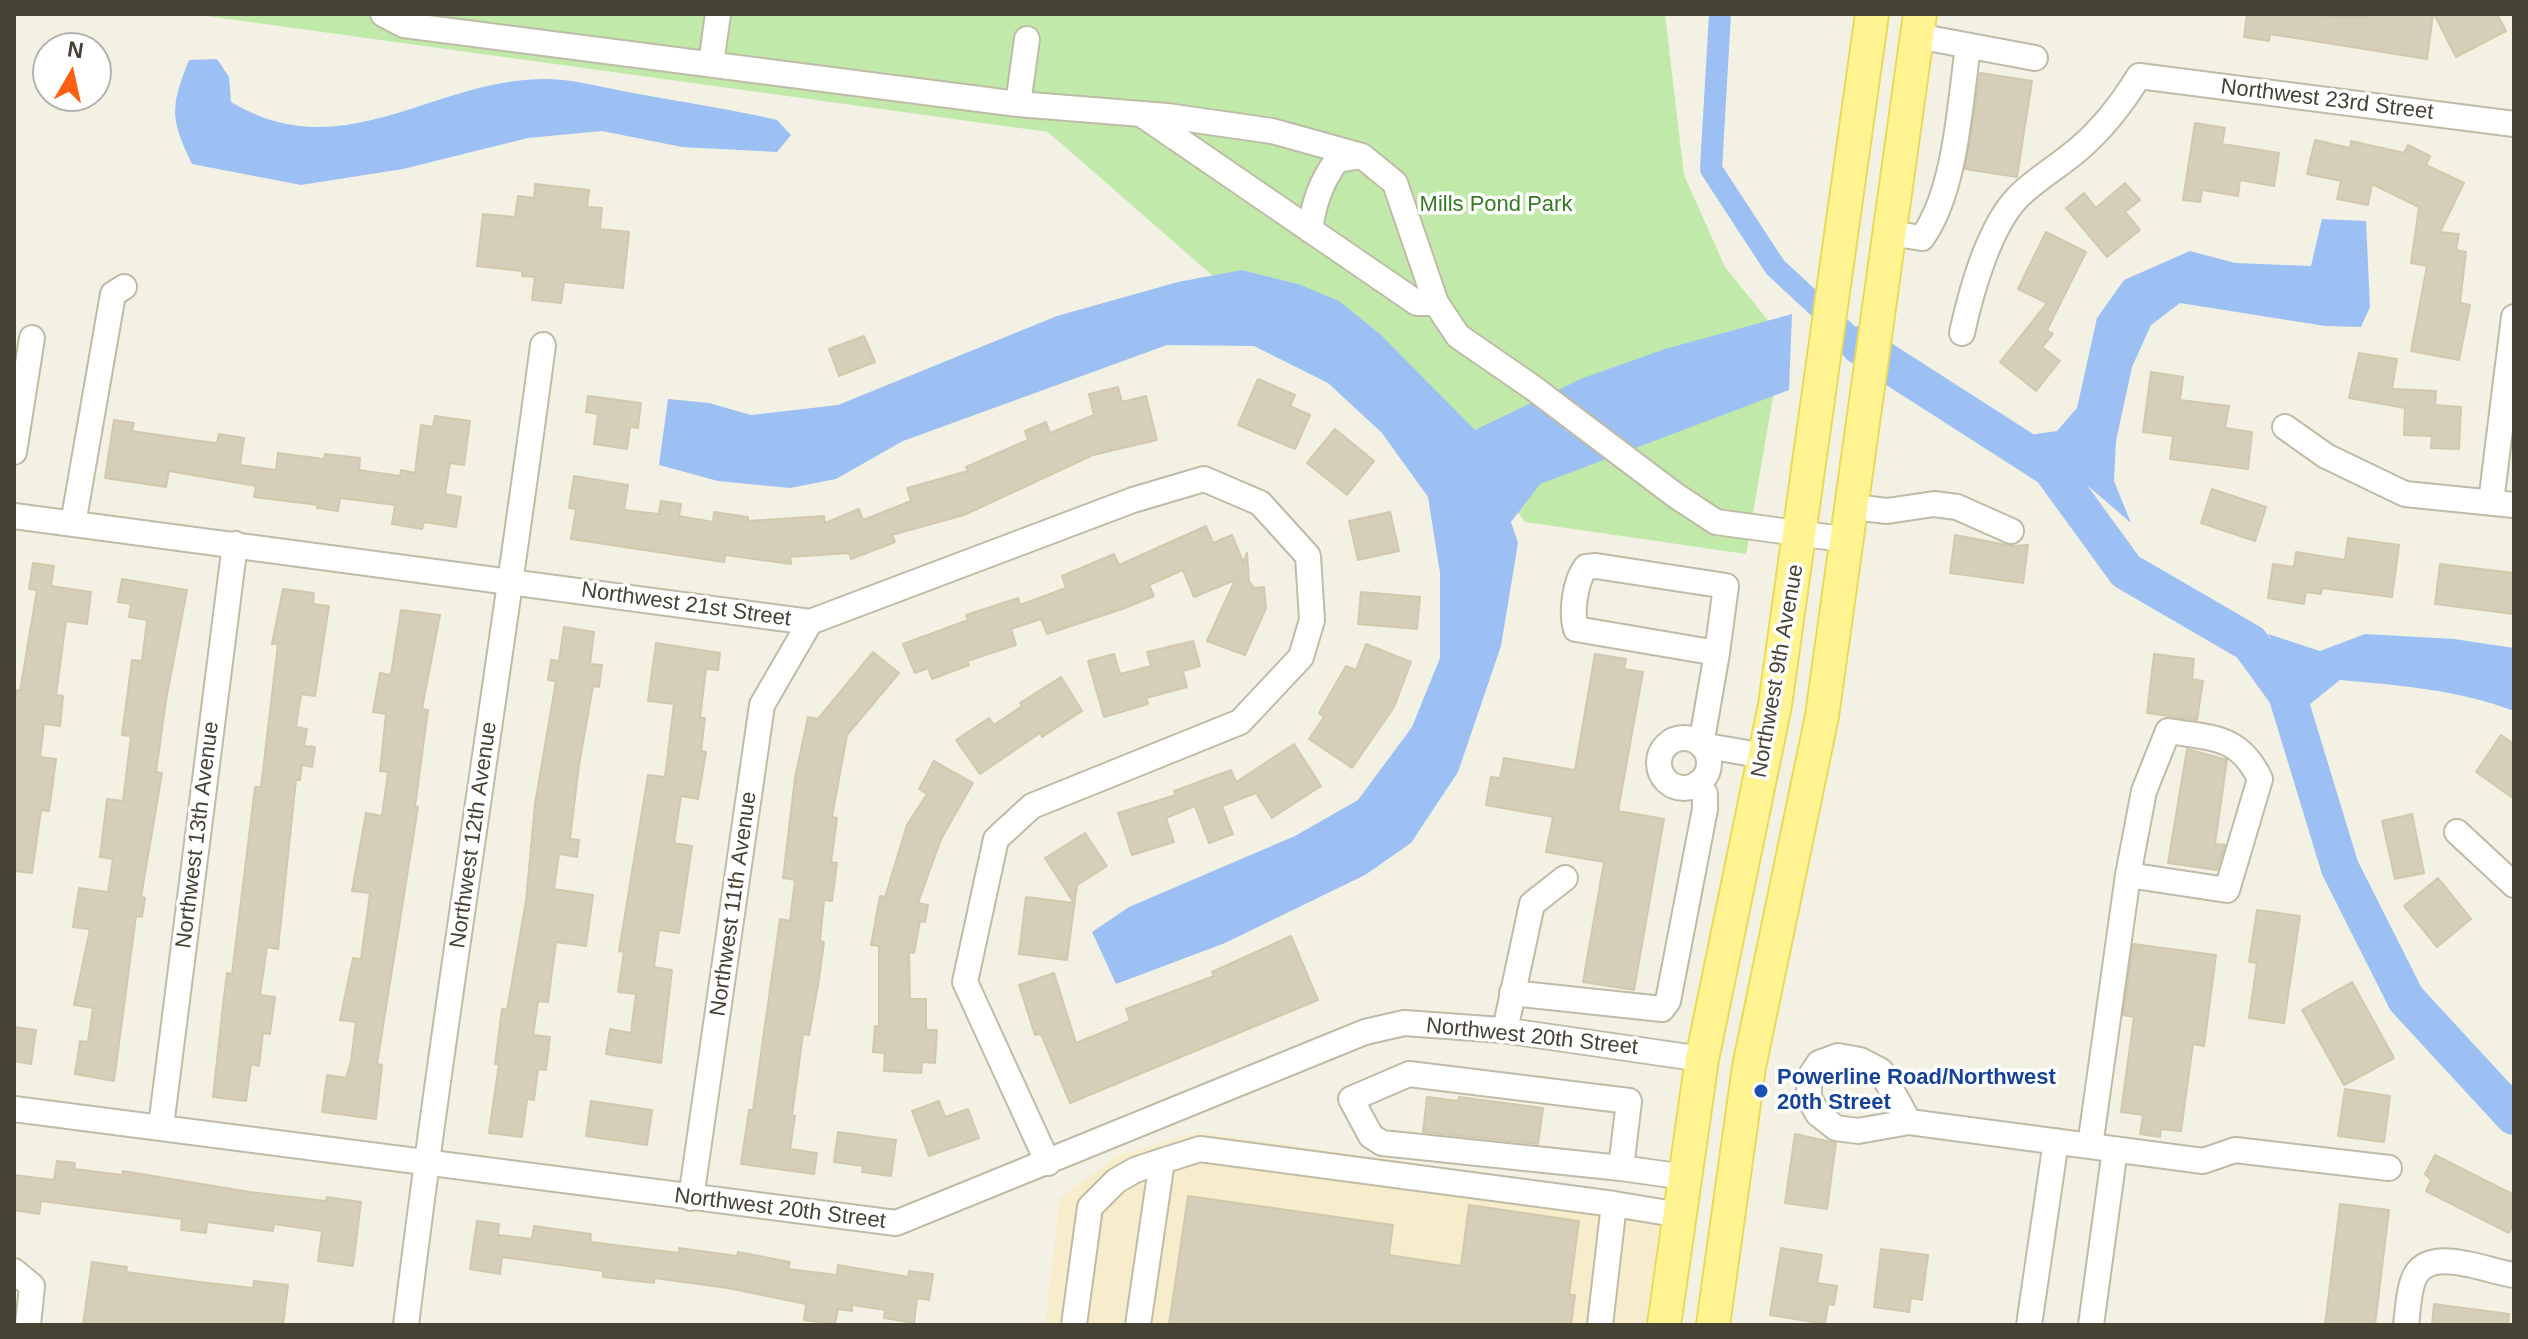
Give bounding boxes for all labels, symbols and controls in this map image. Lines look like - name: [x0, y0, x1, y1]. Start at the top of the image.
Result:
- north arrow: [32, 32, 112, 112]
- text: N: [66, 36, 85, 63]
- street label: Northwest 23rd Street: [2219, 74, 2435, 126]
- park label: Mills Pond Park: [1420, 192, 1572, 218]
- street label: Northwest 9th Avenue: [1746, 562, 1810, 780]
- street label: Northwest 21st Street: [579, 577, 793, 633]
- street label: Northwest 13th Avenue: [171, 720, 225, 950]
- street label: Northwest 12th Avenue: [445, 720, 503, 950]
- street label: Northwest 11th Avenue: [705, 790, 763, 1018]
- street label: Northwest 20th Street: [1425, 1013, 1639, 1061]
- place label: Powerline Road/Northwest 20th Street: [1777, 1065, 2056, 1116]
- marker: Powerline Road/Northwest 20th Street: [1752, 1082, 1770, 1100]
- street label: Northwest 20th Street: [673, 1183, 887, 1235]

